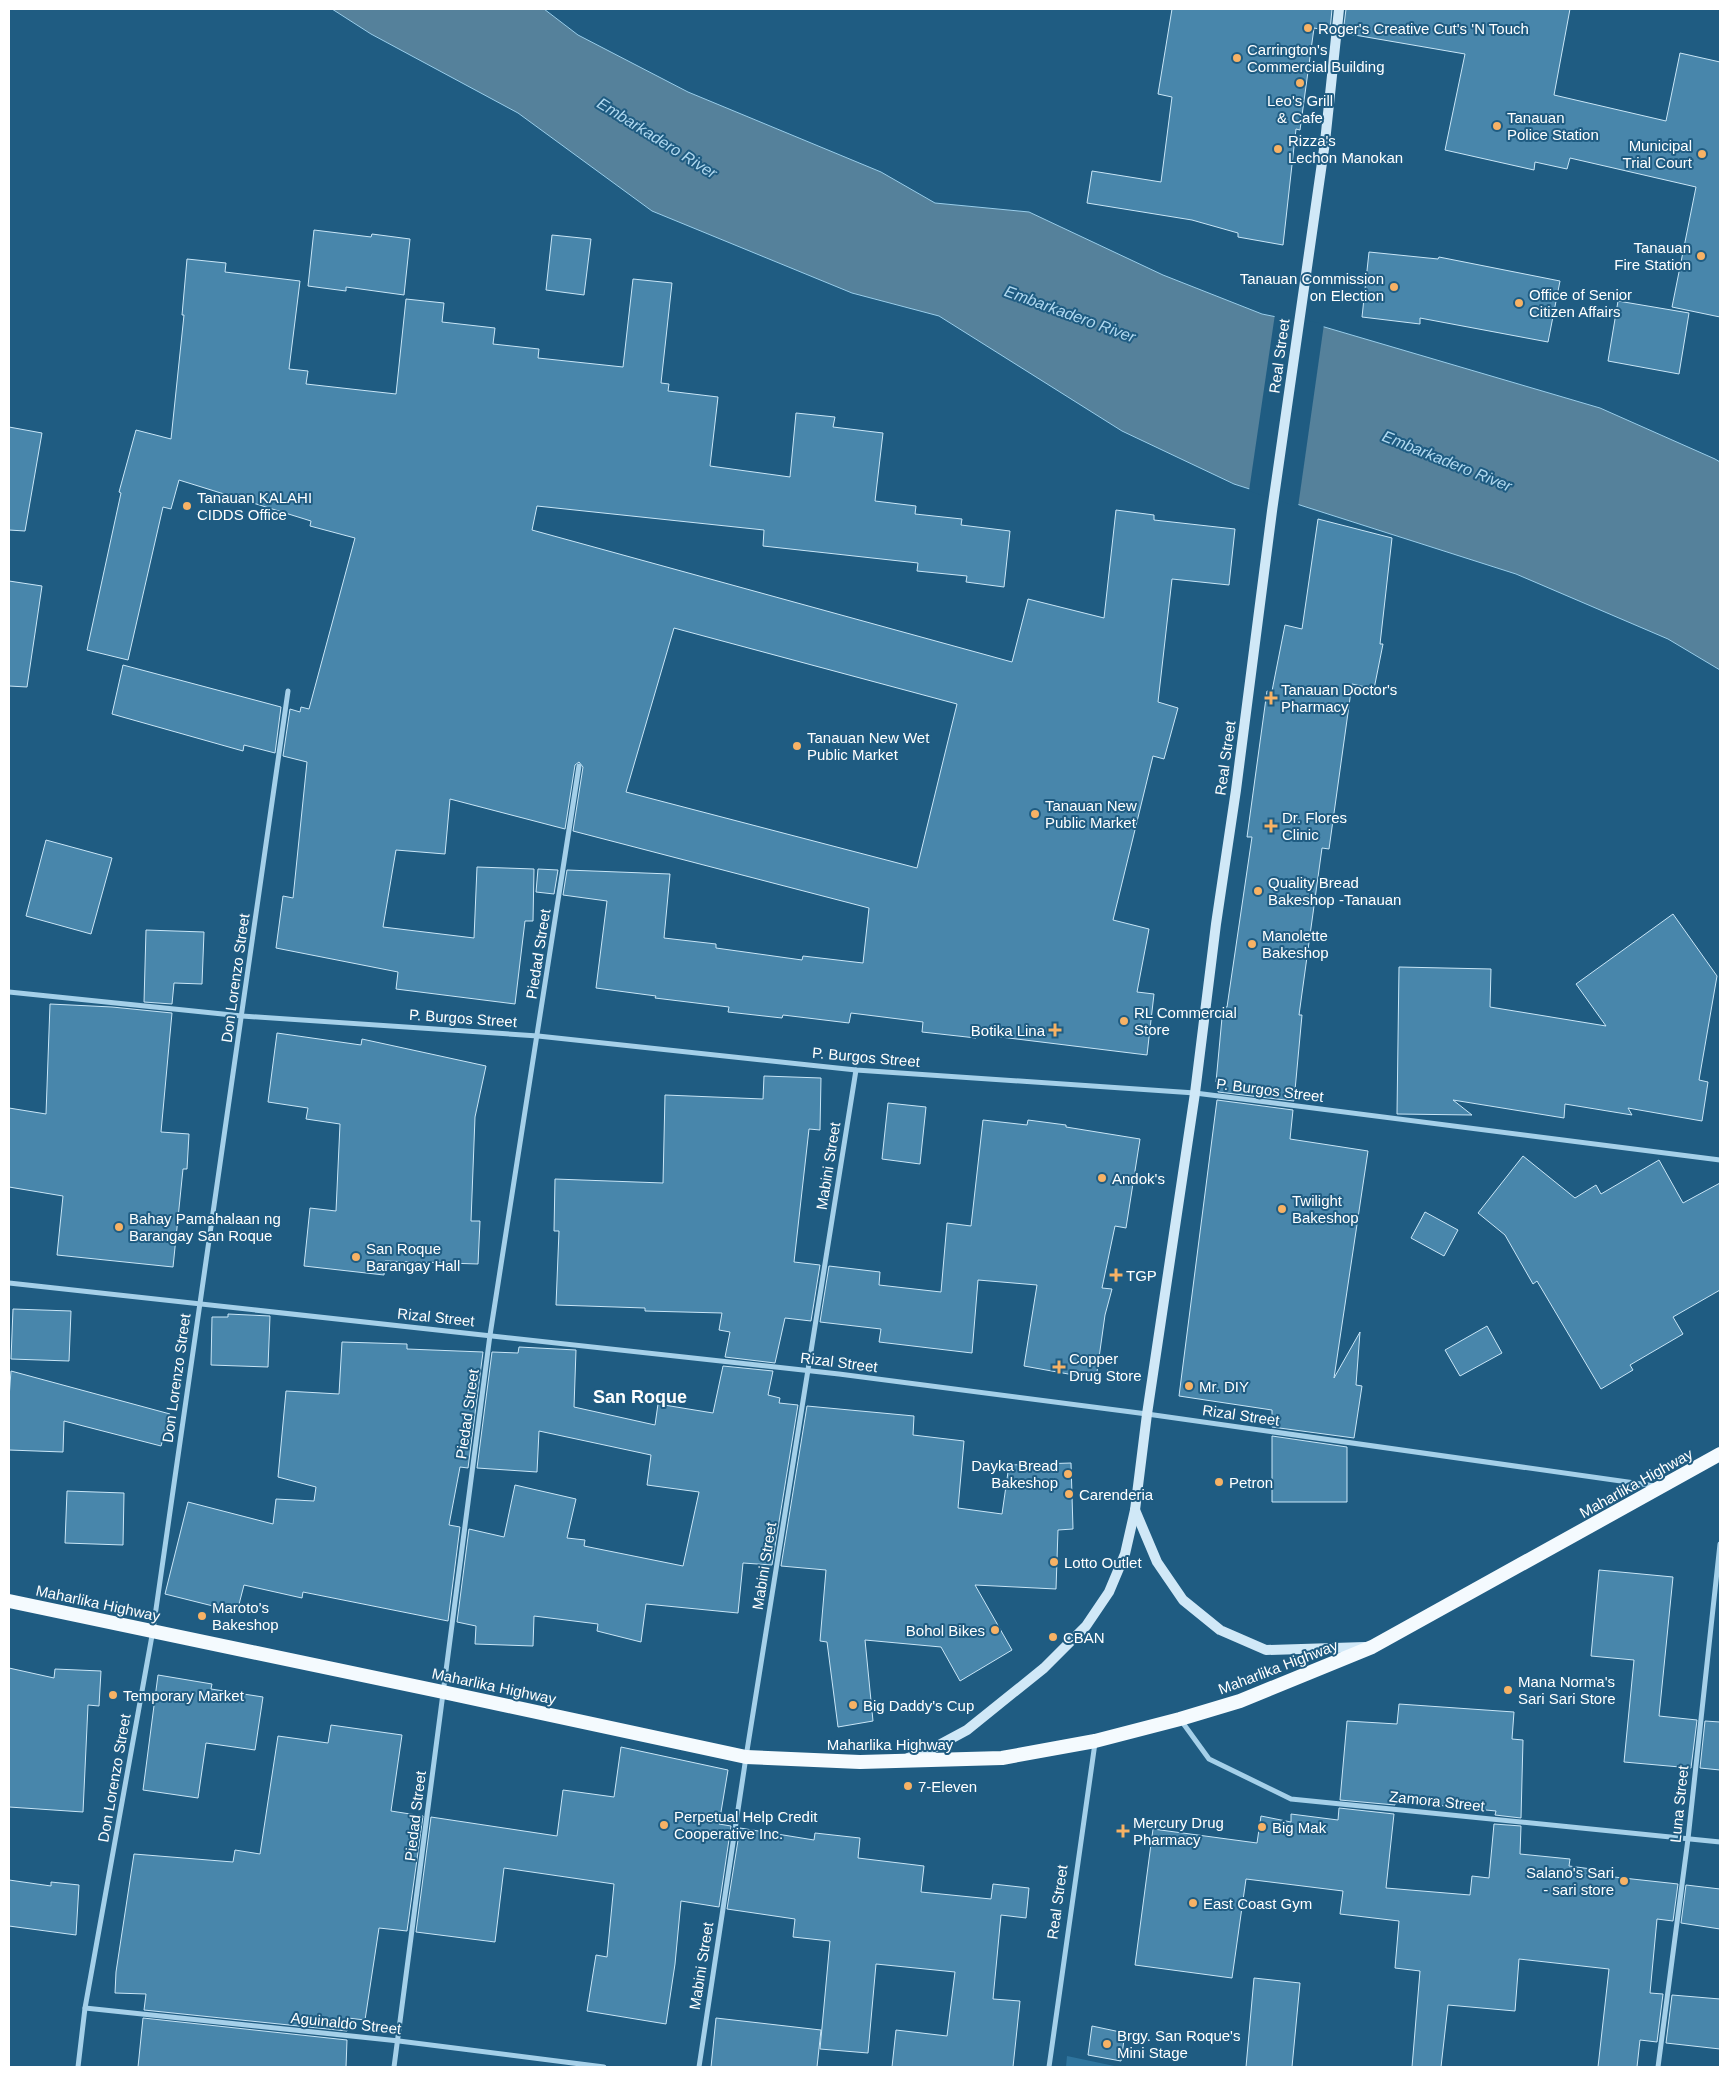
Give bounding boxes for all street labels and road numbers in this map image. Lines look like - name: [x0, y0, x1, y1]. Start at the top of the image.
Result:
- street label: Real Street: [1265, 317, 1293, 394]
- street label: Real Street: [1211, 719, 1239, 796]
- street label: Piedad Street: [522, 907, 554, 1000]
- street label: Don Lorenzo Street: [218, 912, 253, 1044]
- street label: P. Burgos Street: [408, 1006, 518, 1030]
- street label: P. Burgos Street: [811, 1044, 921, 1070]
- street label: P. Burgos Street: [1215, 1075, 1326, 1105]
- street label: Mabini Street: [813, 1120, 843, 1211]
- street label: Rizal Street: [397, 1304, 476, 1330]
- street label: Don Lorenzo Street: [159, 1312, 194, 1444]
- street label: Rizal Street: [799, 1349, 879, 1375]
- street label: Piedad Street: [452, 1367, 482, 1460]
- street label: Rizal Street: [1201, 1401, 1281, 1429]
- street label: Maharlika Highway: [1576, 1445, 1696, 1521]
- street label: Mabini Street: [749, 1520, 779, 1611]
- street label: Maharlika Highway: [34, 1582, 162, 1625]
- street label: Maharlika Highway: [1216, 1636, 1341, 1698]
- street label: Maharlika Highway: [430, 1665, 558, 1708]
- street label: Don Lorenzo Street: [94, 1712, 134, 1844]
- street label: Maharlika Highway: [827, 1736, 954, 1753]
- street label: Luna Street: [1666, 1764, 1692, 1843]
- street label: Piedad Street: [401, 1769, 429, 1862]
- street label: Zamora Street: [1388, 1788, 1486, 1815]
- street label: Real Street: [1043, 1863, 1071, 1940]
- street label: Mabini Street: [686, 1920, 716, 2011]
- street label: Aguinaldo Street: [290, 2009, 403, 2037]

